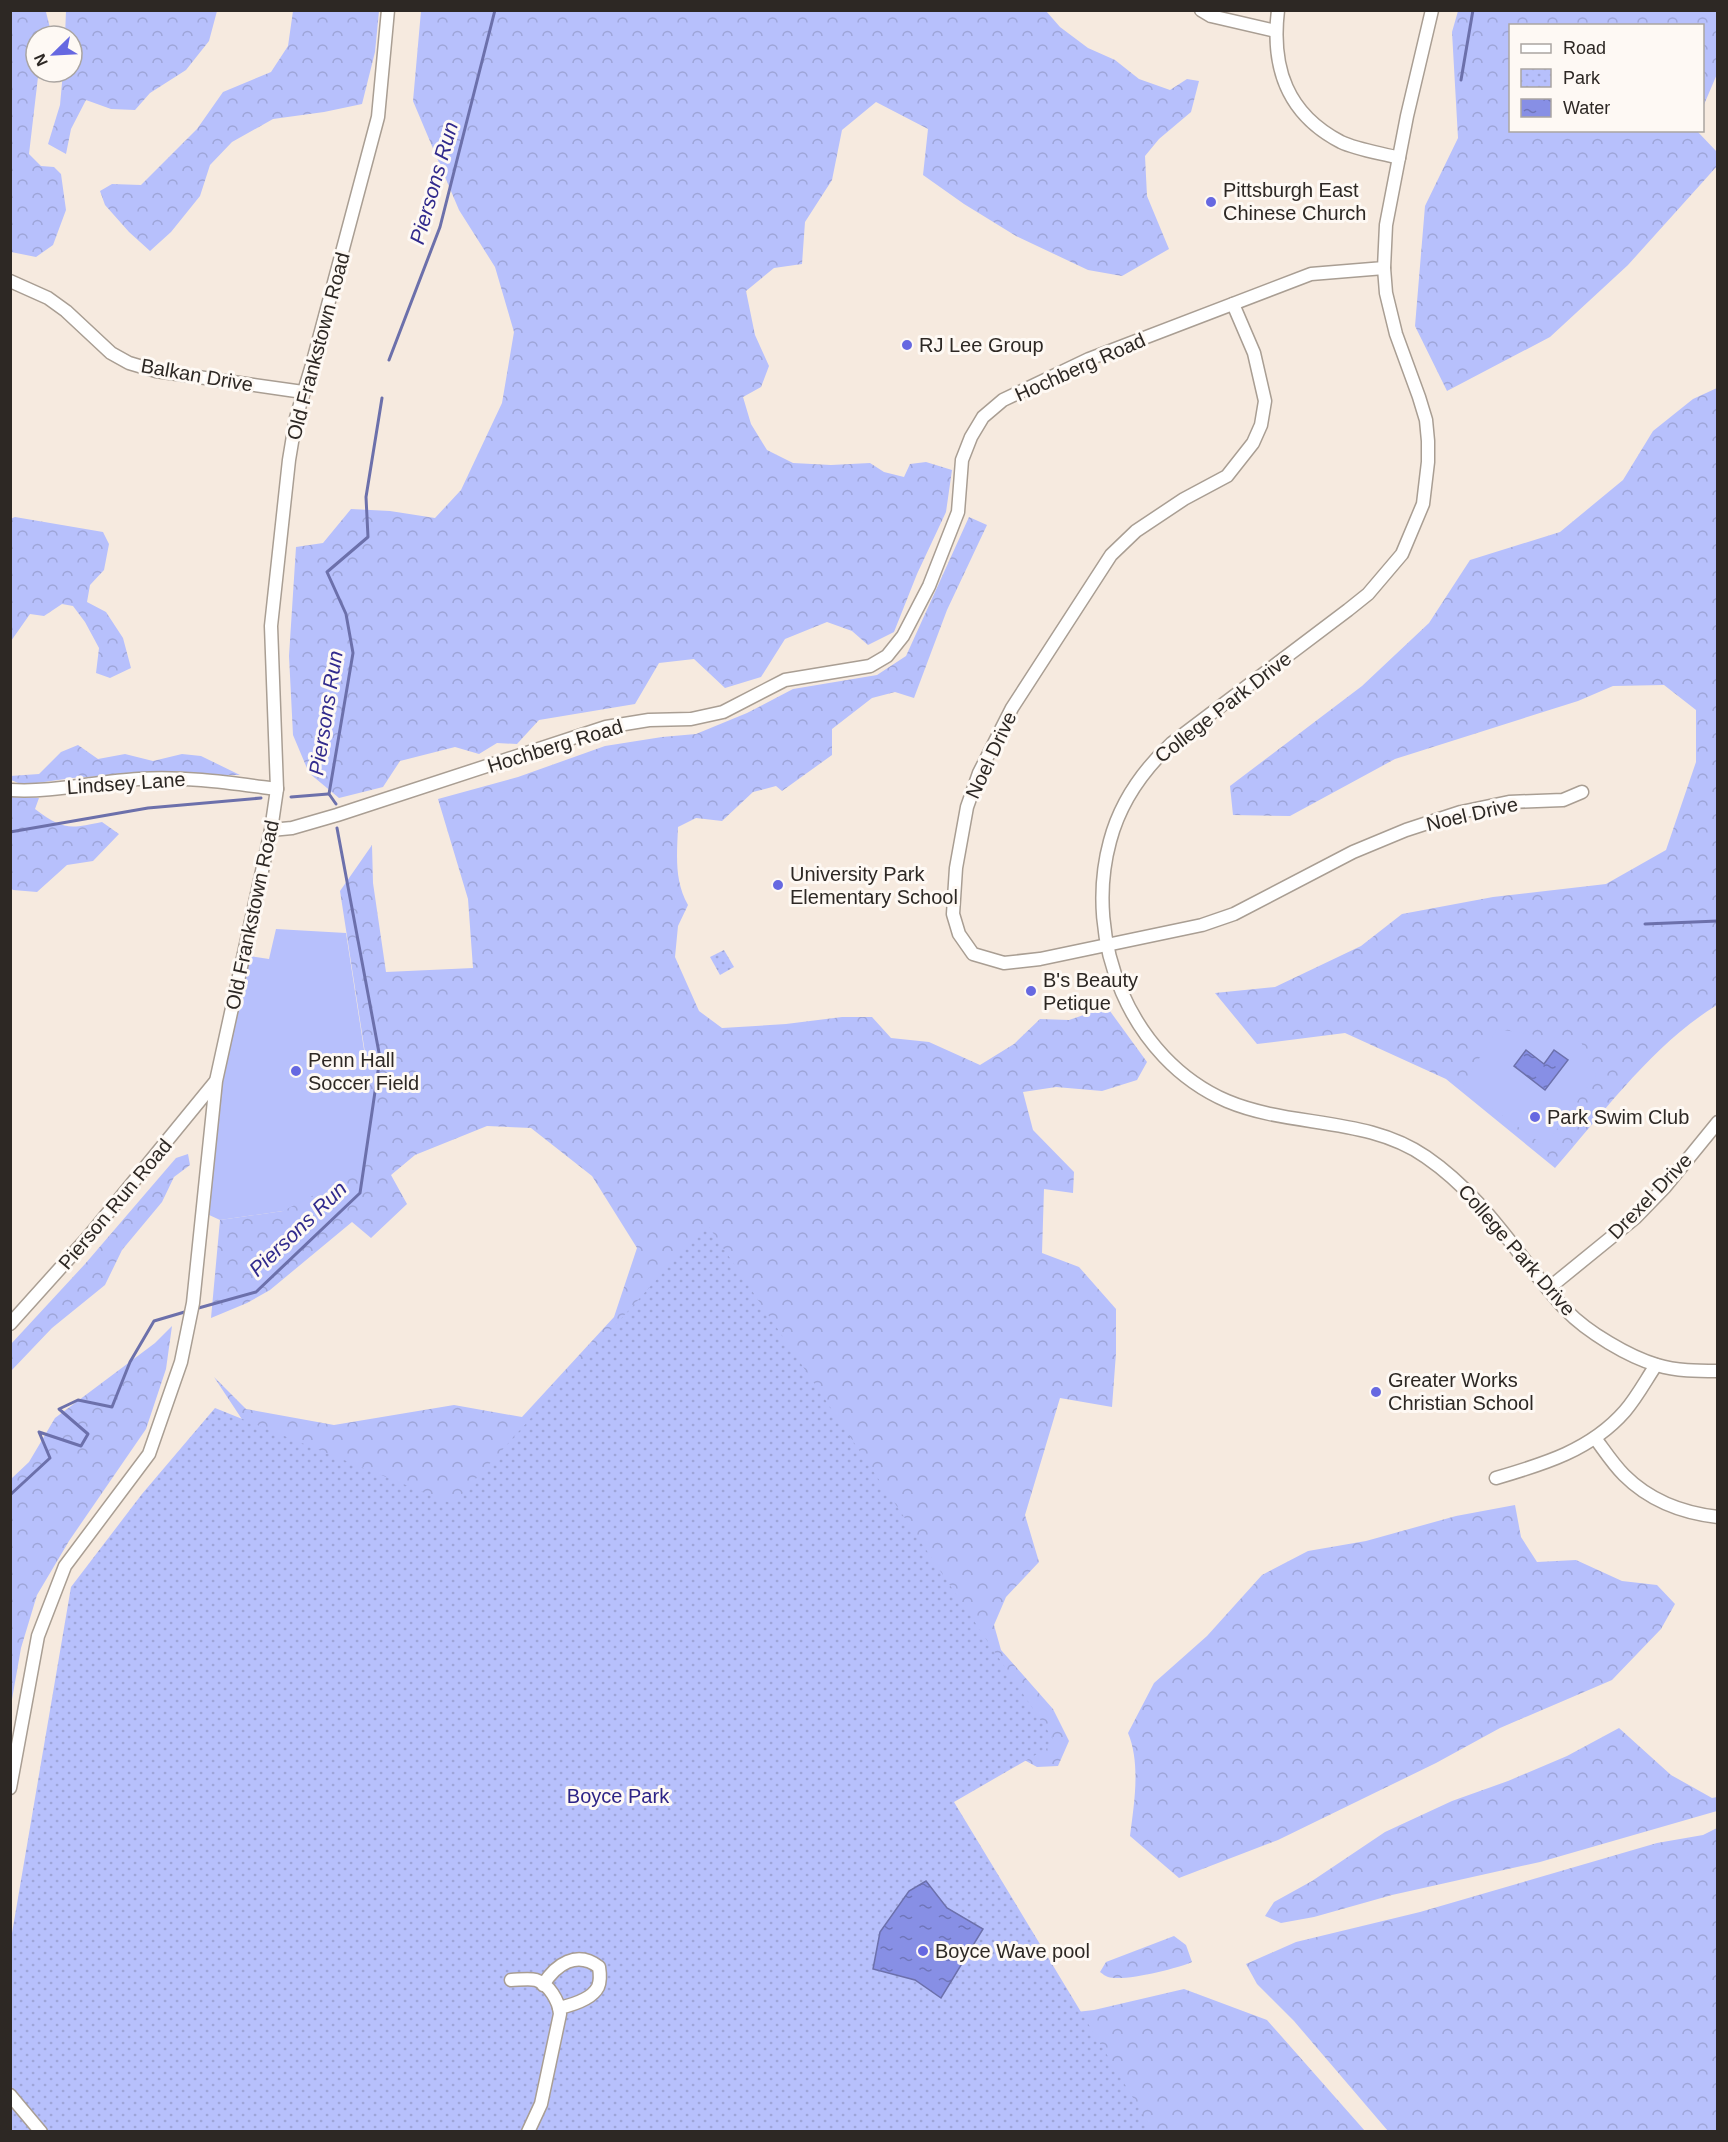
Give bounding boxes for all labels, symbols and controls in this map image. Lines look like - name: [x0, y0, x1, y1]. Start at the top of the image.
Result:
- north arrow: [24, 24, 84, 84]
- legend: [1509, 24, 1704, 132]
- text: Road: [1563, 38, 1606, 58]
- text: N: [31, 51, 51, 69]
- text: Park: [1563, 68, 1601, 88]
- text: Water: [1563, 98, 1610, 118]
- water label: Piersons Run: [405, 119, 462, 247]
- place label: Pittsburgh East Chinese Church: [1223, 179, 1366, 224]
- marker: Pittsburgh East Chinese Church: [1204, 195, 1218, 209]
- street label: Old Frankstown Road: [282, 250, 354, 442]
- street label: Hochberg Road: [1012, 328, 1148, 406]
- place label: RJ Lee Group: [919, 334, 1044, 356]
- marker: RJ Lee Group: [900, 338, 914, 352]
- street label: Balkan Drive: [139, 354, 255, 396]
- street label: College Park Drive: [1151, 647, 1295, 767]
- water label: Piersons Run: [304, 649, 347, 777]
- street label: Noel Drive: [961, 708, 1021, 802]
- street label: Hochberg Road: [485, 715, 625, 777]
- street label: Lindsey Lane: [66, 768, 186, 798]
- street label: Noel Drive: [1424, 793, 1520, 835]
- street label: Old Frankstown Road: [221, 818, 283, 1012]
- place label: University Park Elementary School: [790, 863, 958, 908]
- marker: University Park Elementary School: [771, 878, 785, 892]
- place label: B's Beauty Petique: [1043, 969, 1138, 1014]
- marker: B's Beauty Petique: [1024, 984, 1038, 998]
- place label: Penn Hall Soccer Field: [308, 1049, 419, 1094]
- marker: Penn Hall Soccer Field: [289, 1064, 303, 1078]
- place label: Park Swim Club: [1547, 1106, 1689, 1128]
- marker: Park Swim Club: [1528, 1110, 1542, 1124]
- street label: Pierson Run Road: [54, 1134, 176, 1274]
- street label: Drexel Drive: [1604, 1149, 1696, 1243]
- water label: Piersons Run: [244, 1177, 351, 1281]
- street label: College Park Drive: [1454, 1180, 1580, 1320]
- place label: Greater Works Christian School: [1388, 1369, 1534, 1414]
- marker: Greater Works Christian School: [1369, 1385, 1383, 1399]
- park label: Boyce Park: [567, 1785, 670, 1807]
- place label: Boyce Wave pool: [935, 1940, 1090, 1962]
- marker: Boyce Wave pool: [916, 1944, 930, 1958]

